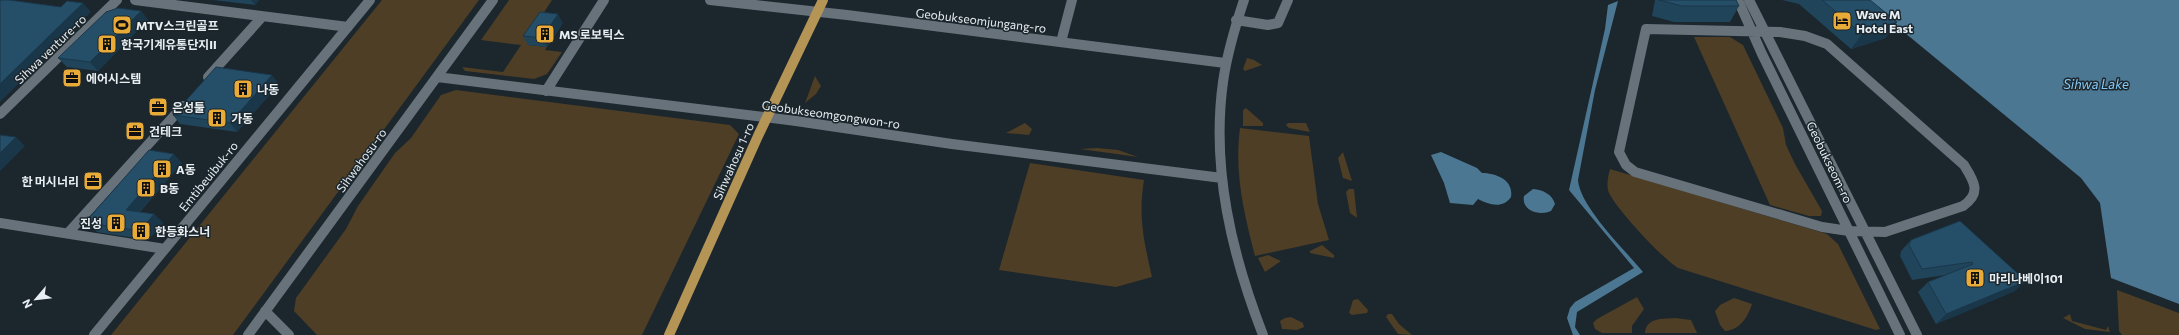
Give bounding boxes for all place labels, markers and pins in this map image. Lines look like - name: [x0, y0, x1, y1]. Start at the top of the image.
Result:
- place label: Wave M Hotel East: [1856, 7, 1913, 35]
- hotel icon: Wave M Hotel East: [1831, 10, 1853, 32]
- sports icon: MTV스크린골프: [111, 14, 133, 36]
- place label: MTV스크린골프: [136, 18, 219, 32]
- building icon: MS 로보틱스: [534, 23, 556, 45]
- place label: MS 로보틱스: [559, 27, 624, 41]
- building icon: 한국기계유통단지II: [96, 33, 118, 55]
- place label: 한국기계유통단지II: [121, 37, 217, 51]
- office icon: 에어시스템: [61, 67, 83, 89]
- place label: 에어시스템: [86, 71, 141, 85]
- building icon: 나동: [232, 78, 254, 100]
- place label: 나동: [257, 82, 279, 96]
- office icon: 은성툴: [147, 96, 169, 118]
- place label: 은성툴: [172, 100, 205, 114]
- building icon: 가동: [206, 107, 228, 129]
- place label: 가동: [231, 111, 253, 125]
- office icon: 건테크: [124, 120, 146, 142]
- place label: 건테크: [149, 124, 182, 138]
- building icon: A동: [151, 158, 173, 180]
- place label: A동: [176, 162, 196, 176]
- office icon: 한 머시너리: [82, 170, 104, 192]
- place label: 한 머시너리: [22, 174, 79, 188]
- building icon: B동: [135, 177, 157, 199]
- place label: B동: [160, 181, 179, 195]
- building icon: 진성: [105, 212, 127, 234]
- place label: 진성: [80, 216, 102, 230]
- building icon: 한등화스너: [130, 220, 152, 242]
- place label: 한등화스너: [155, 224, 210, 238]
- building icon: 마리나베이101: [1964, 267, 1986, 289]
- place label: 마리나베이101: [1989, 271, 2063, 285]

